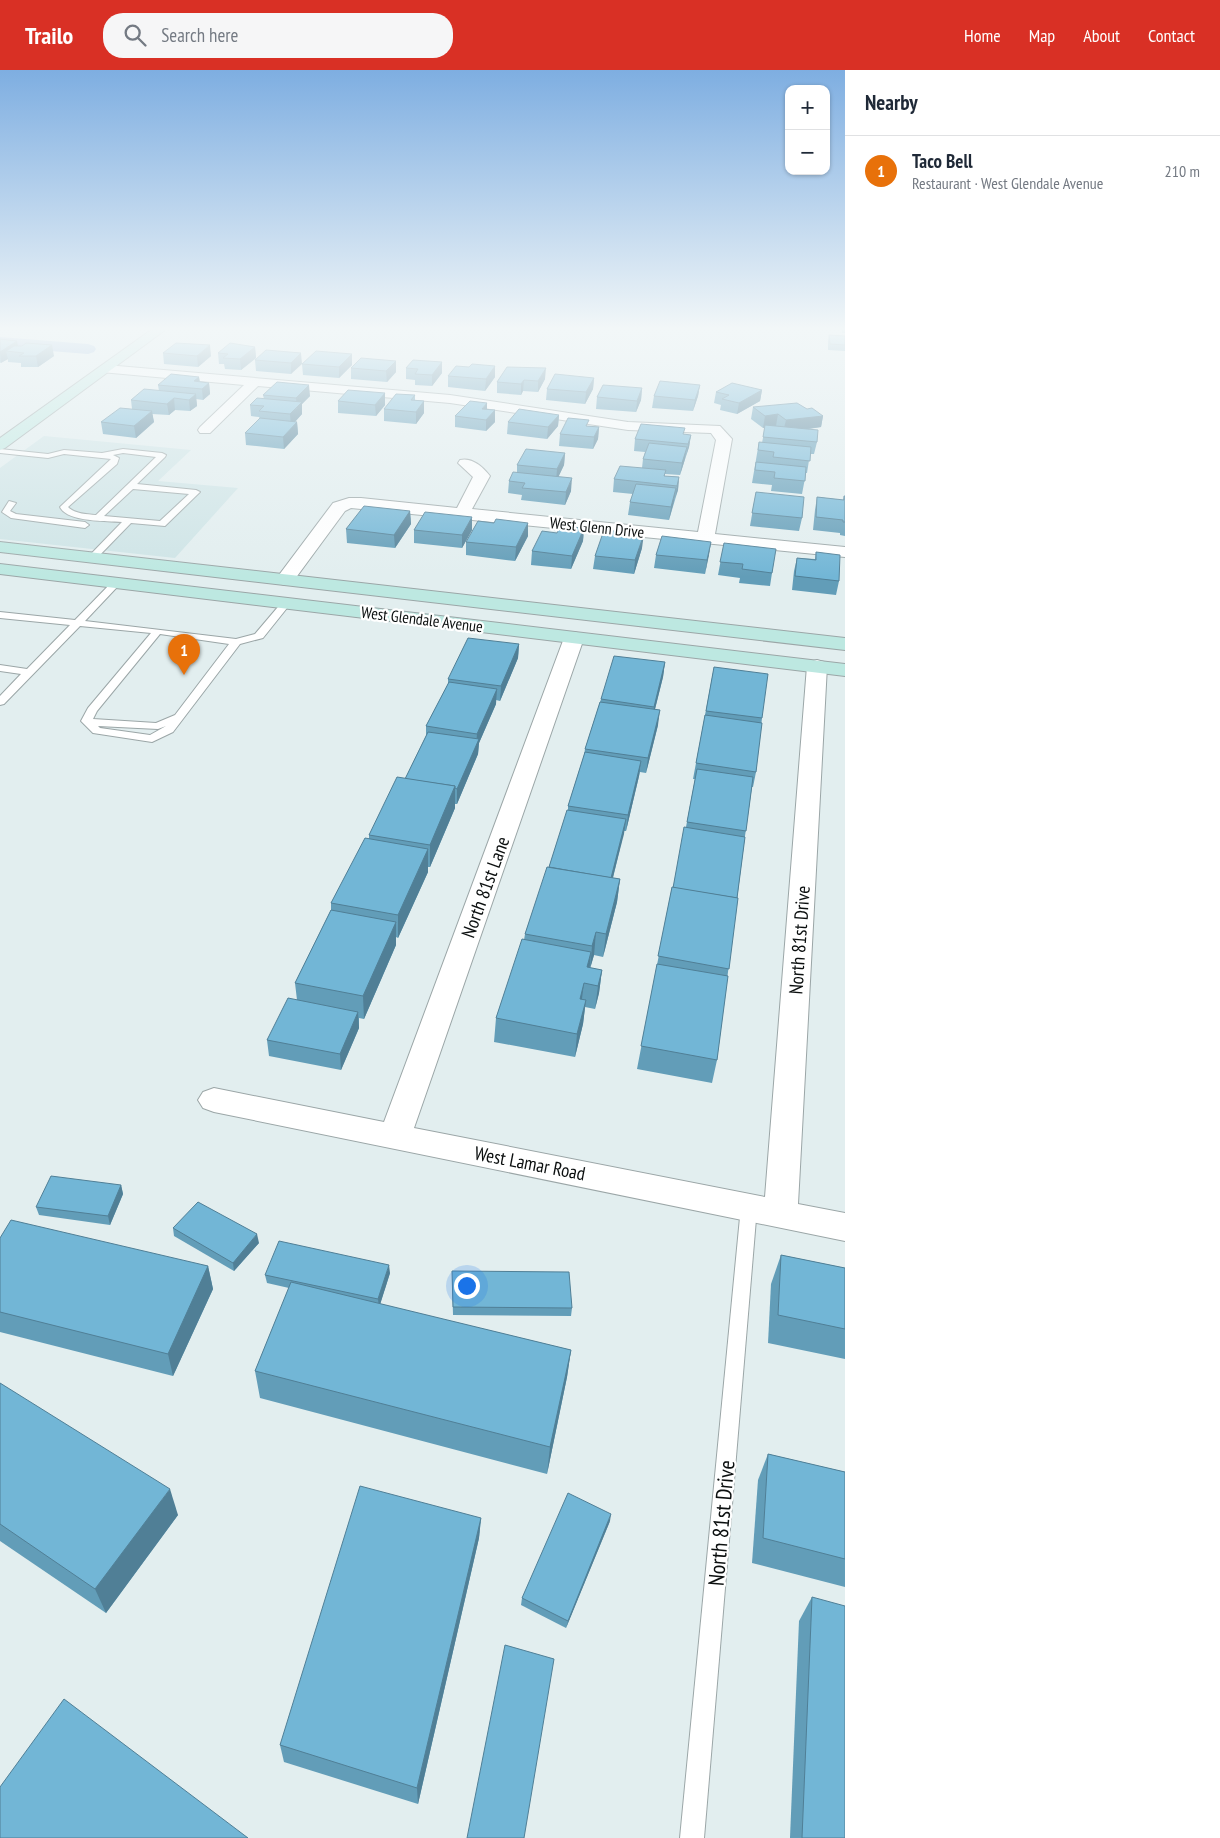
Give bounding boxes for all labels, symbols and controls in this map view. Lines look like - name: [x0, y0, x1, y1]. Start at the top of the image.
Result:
- search box: [103, 13, 453, 58]
- text: Trailo: [25, 20, 73, 51]
- icon: search: [121, 21, 149, 49]
- text: Search here: [161, 23, 238, 47]
- text: Home: [964, 24, 1001, 47]
- text: Map: [1029, 24, 1055, 47]
- text: About: [1083, 24, 1120, 47]
- text: Contact: [1148, 24, 1195, 47]
- map controls: [785, 85, 830, 175]
- button: +: [785, 85, 830, 130]
- text: Nearby: [865, 89, 918, 116]
- button: −: [785, 130, 830, 175]
- text: Taco Bell: [912, 149, 973, 173]
- text: 1: [877, 161, 885, 181]
- text: 210 m: [1165, 161, 1200, 181]
- text: Restaurant · West Glendale Avenue: [912, 173, 1103, 193]
- street label: West Glenn Drive: [549, 512, 645, 542]
- street label: West Glendale Avenue: [360, 602, 484, 636]
- pin: 1: [168, 634, 200, 675]
- street label: North 81st Lane: [456, 833, 514, 941]
- street label: North 81st Drive: [783, 885, 815, 995]
- street label: West Lamar Road: [473, 1140, 587, 1186]
- your location: [454, 1273, 480, 1299]
- street label: North 81st Drive: [702, 1459, 740, 1587]

